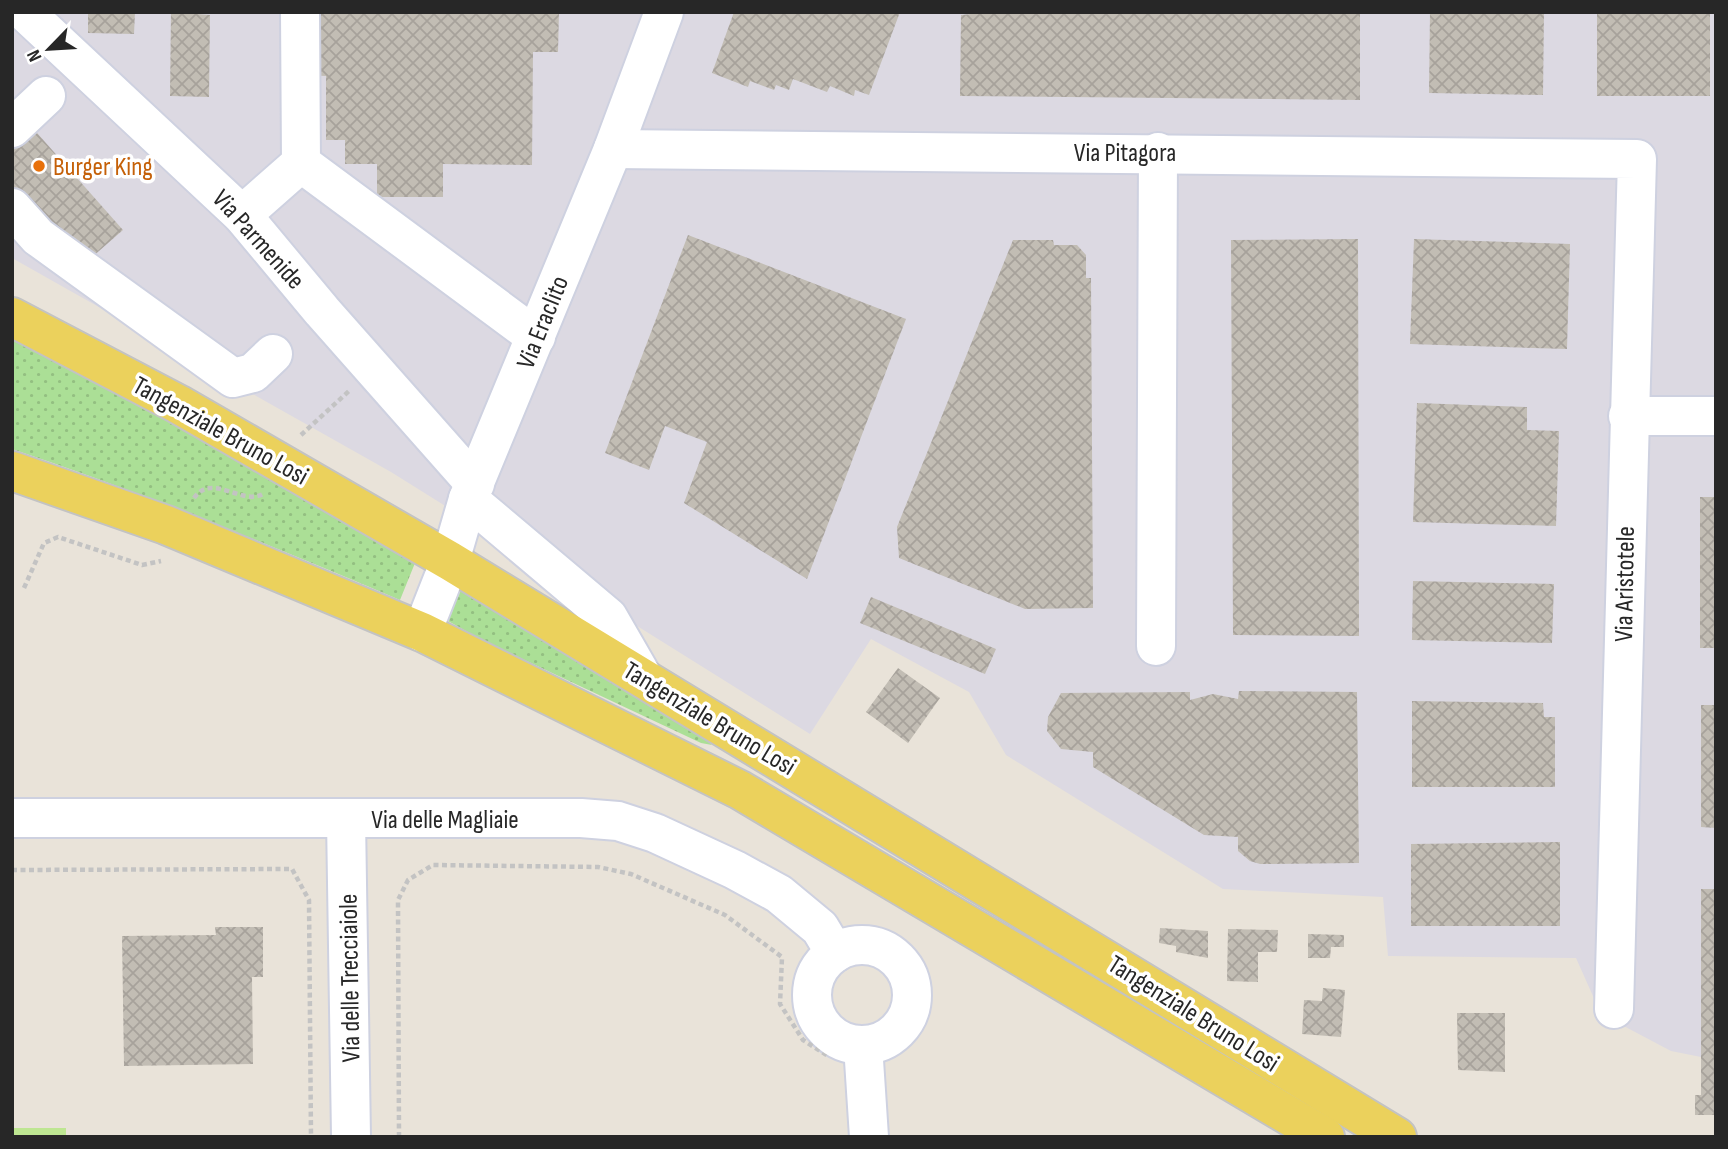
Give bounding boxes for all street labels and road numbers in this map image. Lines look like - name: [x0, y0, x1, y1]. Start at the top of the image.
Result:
- street label: Via Pitagora: [1074, 138, 1176, 169]
- street label: Via Parmenide: [205, 184, 311, 296]
- street label: Via Eraclito: [511, 272, 576, 374]
- street label: Tangenziale Bruno Losi: [127, 370, 313, 492]
- street label: Via Aristotele: [1609, 526, 1642, 642]
- street label: Tangenziale Bruno Losi: [617, 656, 801, 783]
- street label: Via delle Magliaie: [371, 805, 519, 836]
- street label: Via delle Trecciaiole: [334, 893, 367, 1063]
- street label: Tangenziale Bruno Losi: [1102, 949, 1284, 1079]

